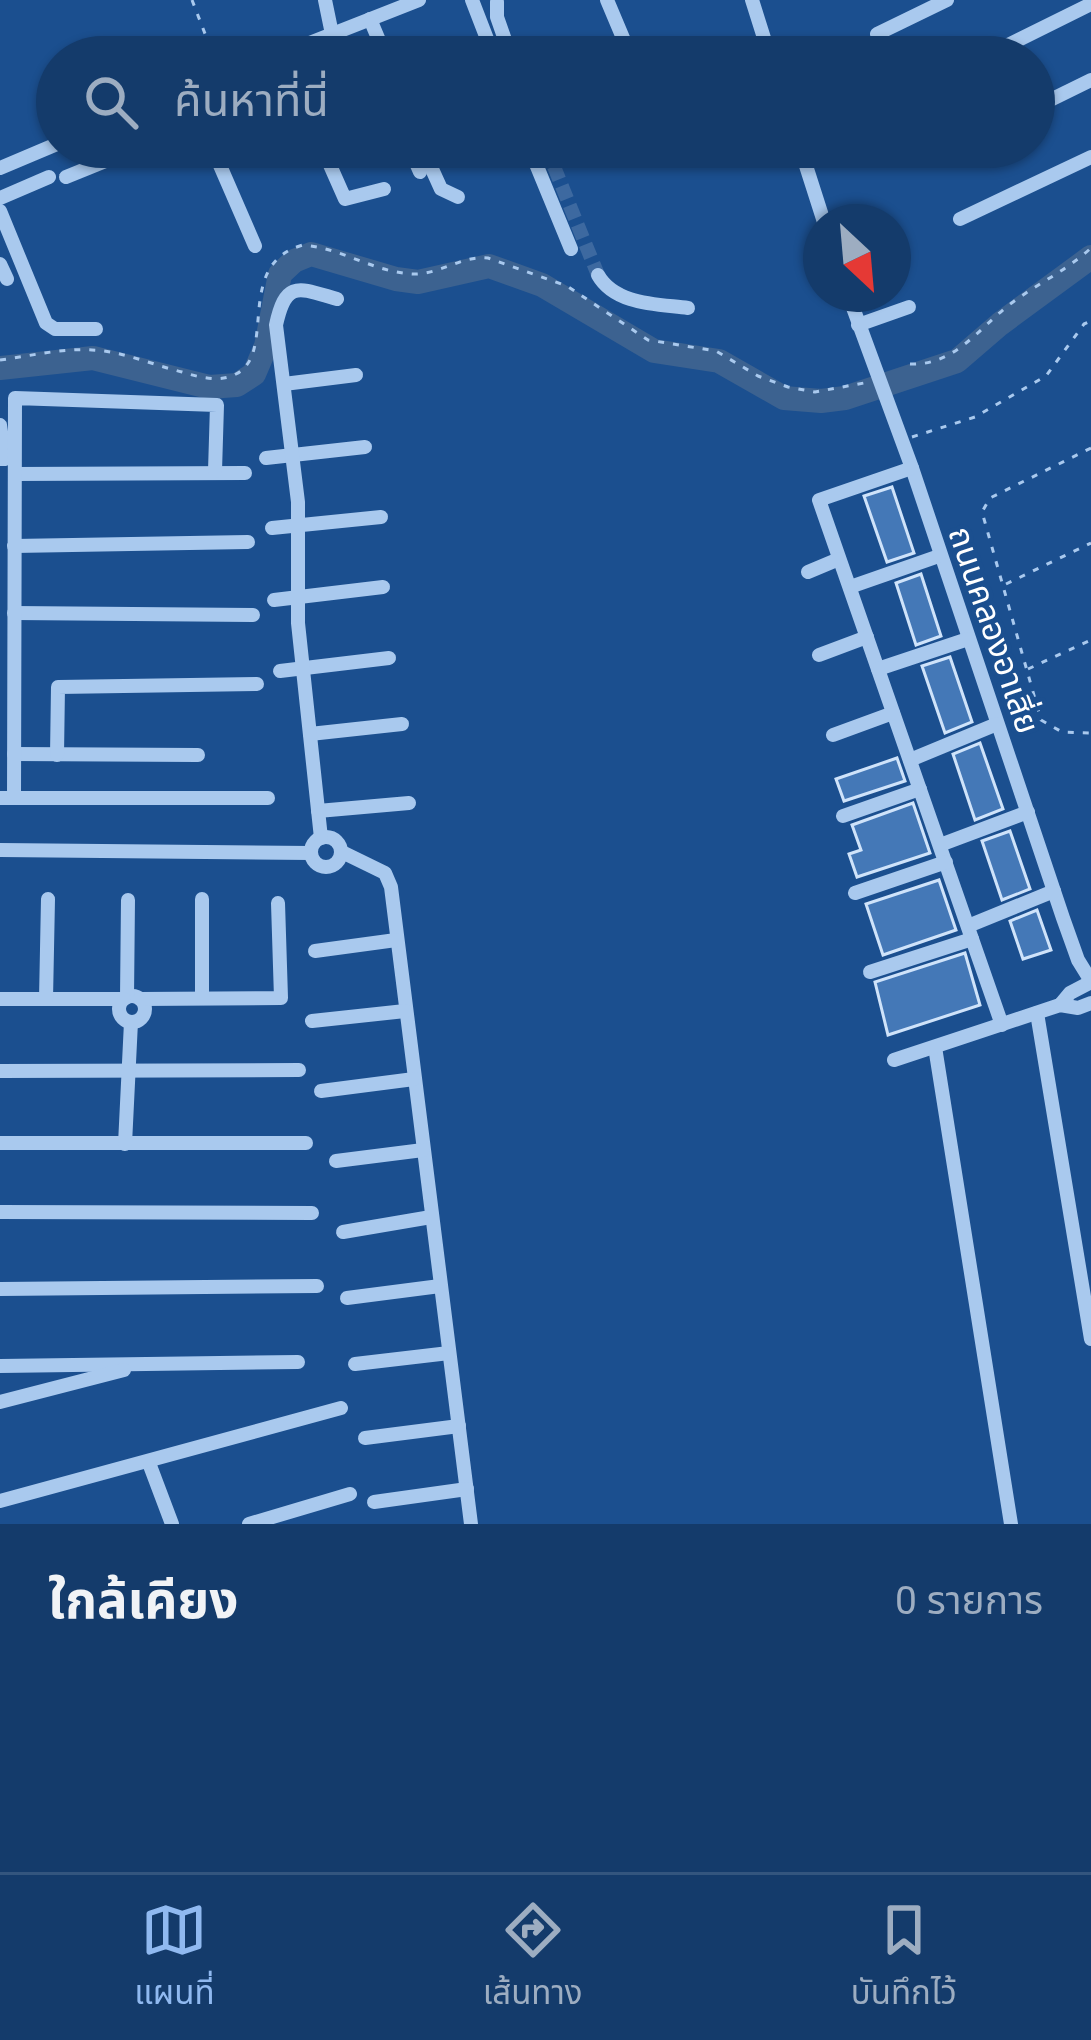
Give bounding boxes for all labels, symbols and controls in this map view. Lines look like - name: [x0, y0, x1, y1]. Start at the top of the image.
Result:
- search box: [36, 36, 1055, 168]
- icon: search: [78, 69, 144, 135]
- text: ค้นหาที่นี่: [174, 74, 329, 127]
- north arrow: [803, 204, 911, 312]
- street label: ถนนคลองอาเสี่ย: [940, 520, 1050, 739]
- text: ใกล้เคียง: [48, 1571, 238, 1630]
- text: 0 รายการ: [895, 1578, 1043, 1624]
- tab: แผนที่: [134, 1897, 215, 2019]
- tab: เส้นทาง: [483, 1897, 583, 2019]
- tab: บันทึกไว้: [851, 1897, 957, 2019]

